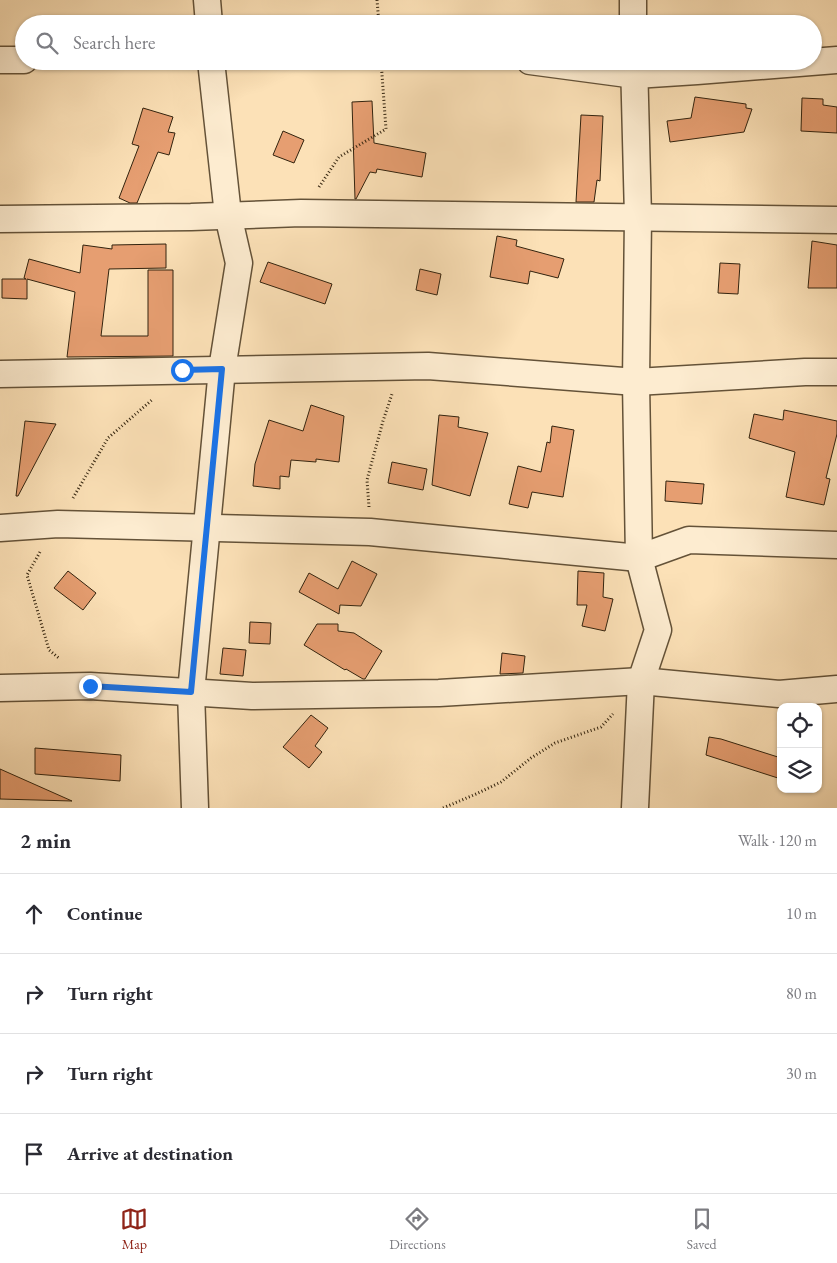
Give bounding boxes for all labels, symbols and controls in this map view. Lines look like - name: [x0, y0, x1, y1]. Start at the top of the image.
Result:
- search box: [15, 15, 822, 70]
- icon: search: [33, 29, 61, 57]
- text: Search here: [73, 30, 155, 55]
- route start: [171, 359, 194, 382]
- route end: [79, 675, 102, 698]
- map controls: [777, 703, 822, 793]
- button: locate: [777, 703, 822, 748]
- button: layers: [777, 748, 822, 793]
- text: 2 min: [20, 827, 71, 854]
- text: Walk · 120 m: [738, 830, 817, 851]
- icon: ahead: [20, 900, 48, 928]
- text: Continue: [67, 901, 142, 926]
- text: 10 m: [786, 903, 817, 924]
- icon: right: [20, 980, 48, 1008]
- text: Turn right: [67, 981, 153, 1006]
- text: 80 m: [786, 983, 817, 1004]
- icon: right: [20, 1060, 48, 1088]
- text: Turn right: [67, 1061, 153, 1086]
- text: 30 m: [786, 1063, 817, 1084]
- icon: arrive: [20, 1140, 48, 1168]
- text: Arrive at destination: [67, 1141, 233, 1166]
- tab: Map: [120, 1205, 148, 1253]
- tab: Directions: [389, 1205, 446, 1253]
- tab: Saved: [687, 1205, 717, 1253]

